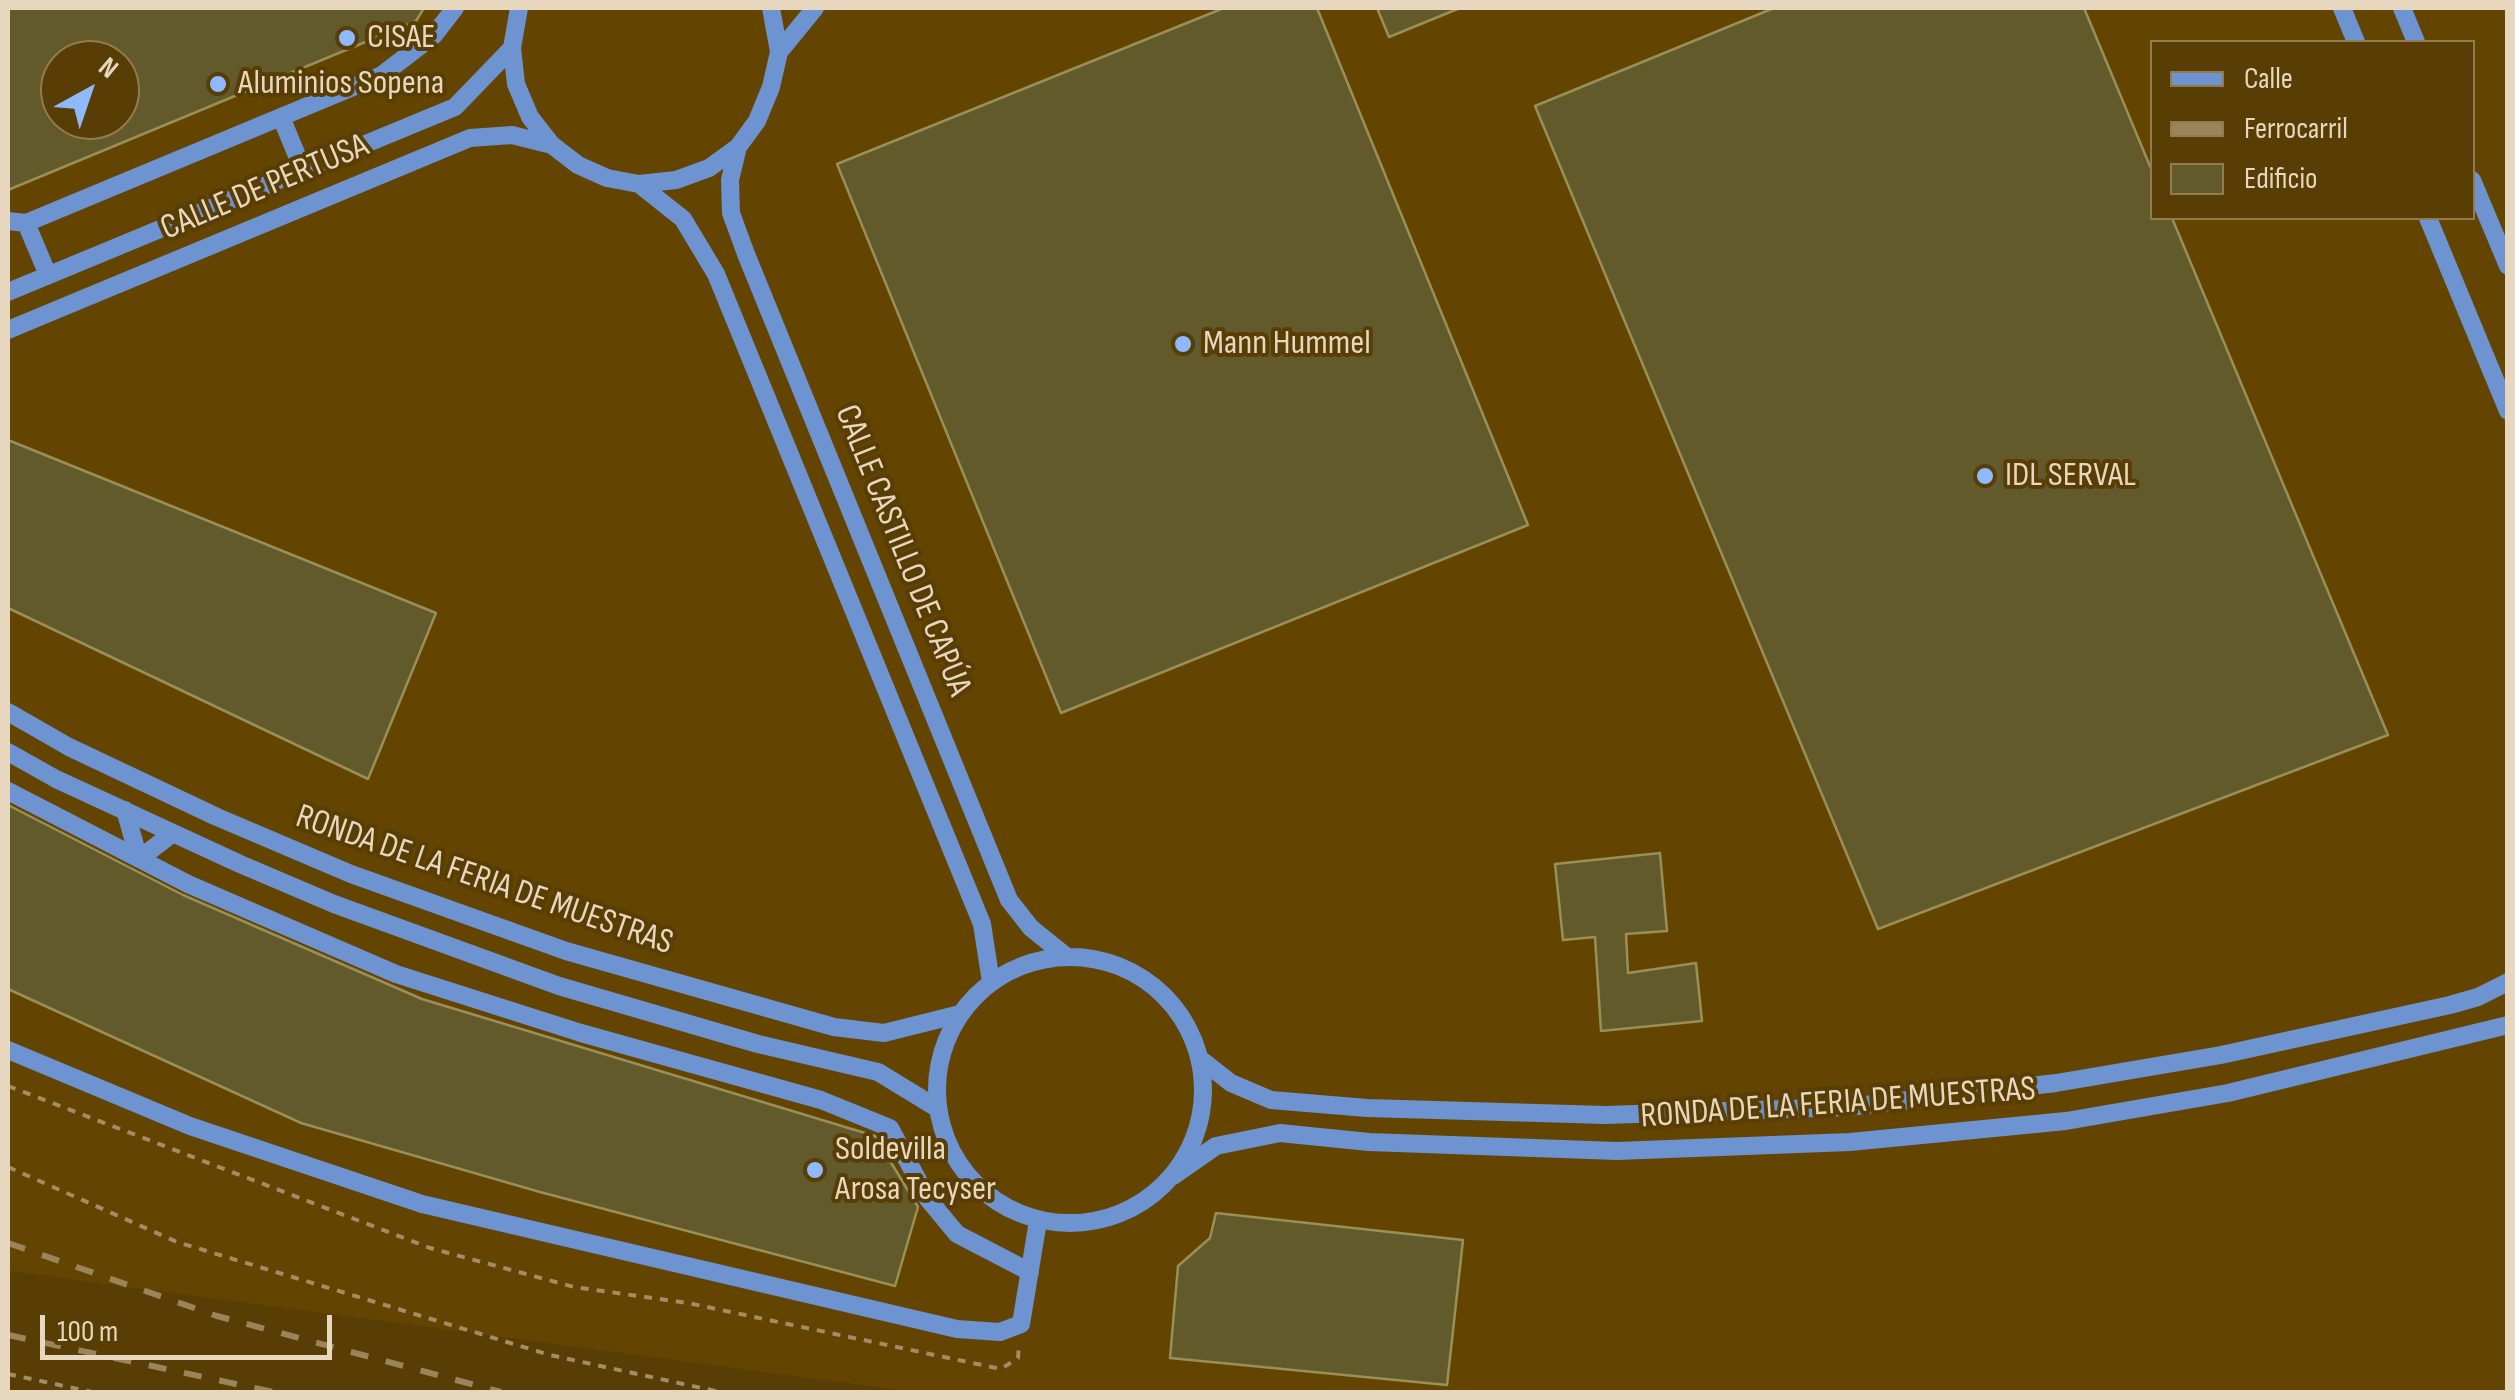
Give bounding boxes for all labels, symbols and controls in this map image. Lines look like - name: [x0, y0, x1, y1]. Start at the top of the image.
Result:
- place label: CISAE: [367, 17, 435, 59]
- marker: CISAE: [336, 27, 358, 49]
- north arrow: [40, 40, 140, 140]
- legend: [2150, 40, 2475, 220]
- text: N: [92, 51, 125, 86]
- text: Calle: [2244, 61, 2293, 97]
- place label: Aluminios Sopena: [238, 63, 444, 105]
- marker: Aluminios Sopena: [207, 73, 229, 95]
- text: Ferrocarril: [2244, 111, 2348, 147]
- street label: CALLE DE PERTUSA: [155, 125, 375, 251]
- text: Edificio: [2244, 161, 2317, 197]
- place label: Mann Hummel: [1203, 323, 1371, 365]
- marker: Mann Hummel: [1172, 333, 1194, 355]
- street label: CALLE CASTILLO DE CAPÚA: [824, 399, 980, 703]
- place label: IDL SERVAL: [2005, 455, 2136, 497]
- marker: IDL SERVAL: [1974, 465, 1996, 487]
- street label: RONDA DE LA FERIA DE MUESTRAS: [290, 797, 678, 965]
- street label: RONDA DE LA FERIA DE MUESTRAS: [1639, 1069, 2037, 1139]
- place label: Soldevilla Arosa Tecyser: [835, 1129, 996, 1211]
- marker: Soldevilla Arosa Tecyser: [804, 1159, 826, 1181]
- scale bar: [45, 1295, 338, 1357]
- text: 100 m: [57, 1314, 118, 1350]

